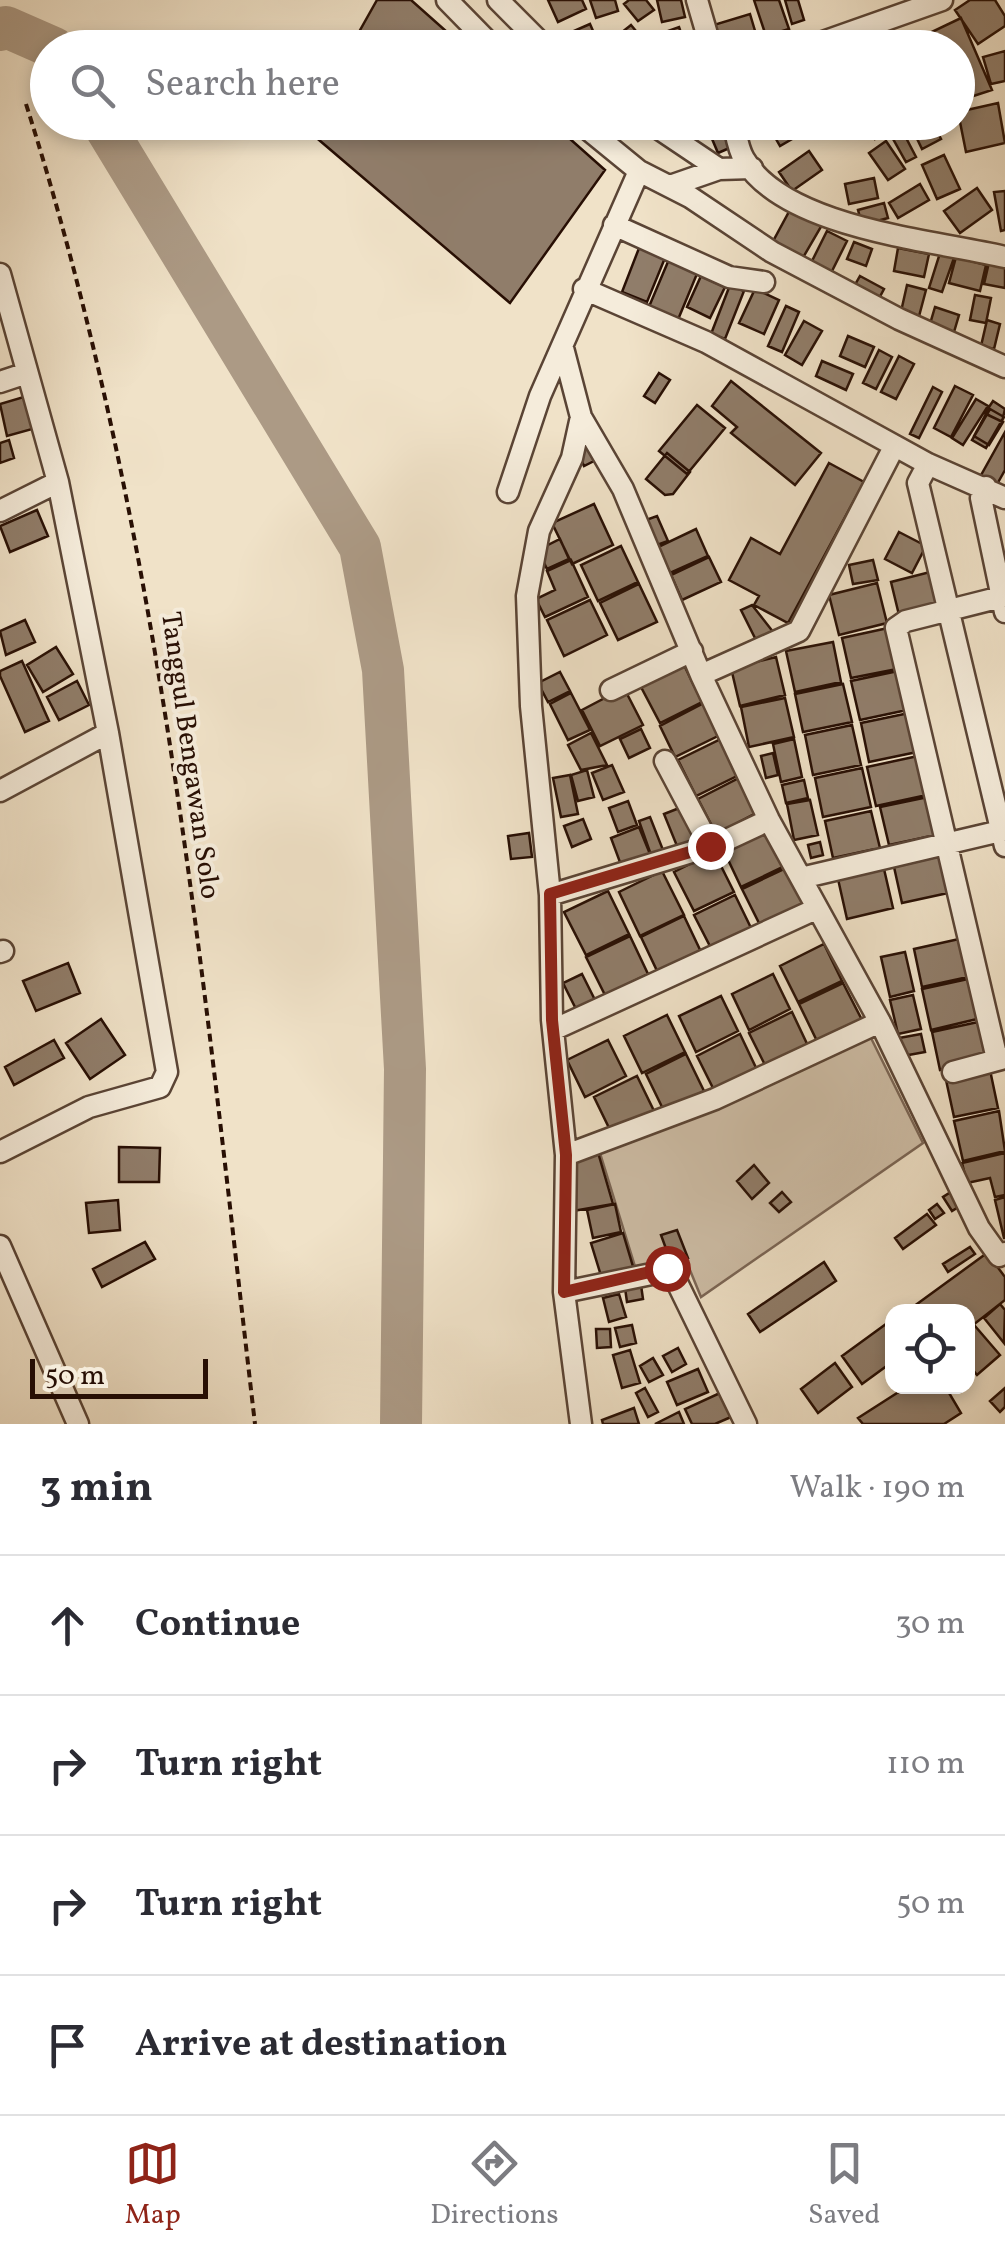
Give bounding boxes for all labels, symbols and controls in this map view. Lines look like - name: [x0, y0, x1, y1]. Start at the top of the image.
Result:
- search box: [30, 30, 975, 140]
- icon: search: [65, 58, 120, 113]
- text: Search here: [145, 59, 340, 112]
- street label: Tanggul Bengawan Solo: [150, 609, 229, 902]
- route end: [688, 824, 734, 870]
- route start: [645, 1246, 691, 1292]
- map controls: [885, 1304, 975, 1394]
- button: locate: [885, 1304, 975, 1394]
- scale bar: [30, 1354, 208, 1398]
- text: 50 m: [45, 1357, 105, 1396]
- text: 3 min: [40, 1460, 153, 1519]
- text: Walk · 190 m: [790, 1467, 965, 1511]
- icon: ahead: [40, 1598, 95, 1653]
- text: Continue: [135, 1599, 300, 1652]
- text: 30 m: [895, 1603, 965, 1647]
- icon: right: [40, 1738, 95, 1793]
- text: Turn right: [135, 1739, 322, 1792]
- text: 110 m: [886, 1743, 965, 1787]
- icon: right: [40, 1878, 95, 1933]
- text: Turn right: [135, 1879, 322, 1932]
- text: 50 m: [896, 1883, 965, 1927]
- icon: arrive: [40, 2018, 95, 2073]
- text: Arrive at destination: [135, 2019, 508, 2072]
- tab: Map: [125, 2136, 181, 2235]
- tab: Directions: [430, 2136, 559, 2235]
- tab: Saved: [808, 2136, 880, 2235]

